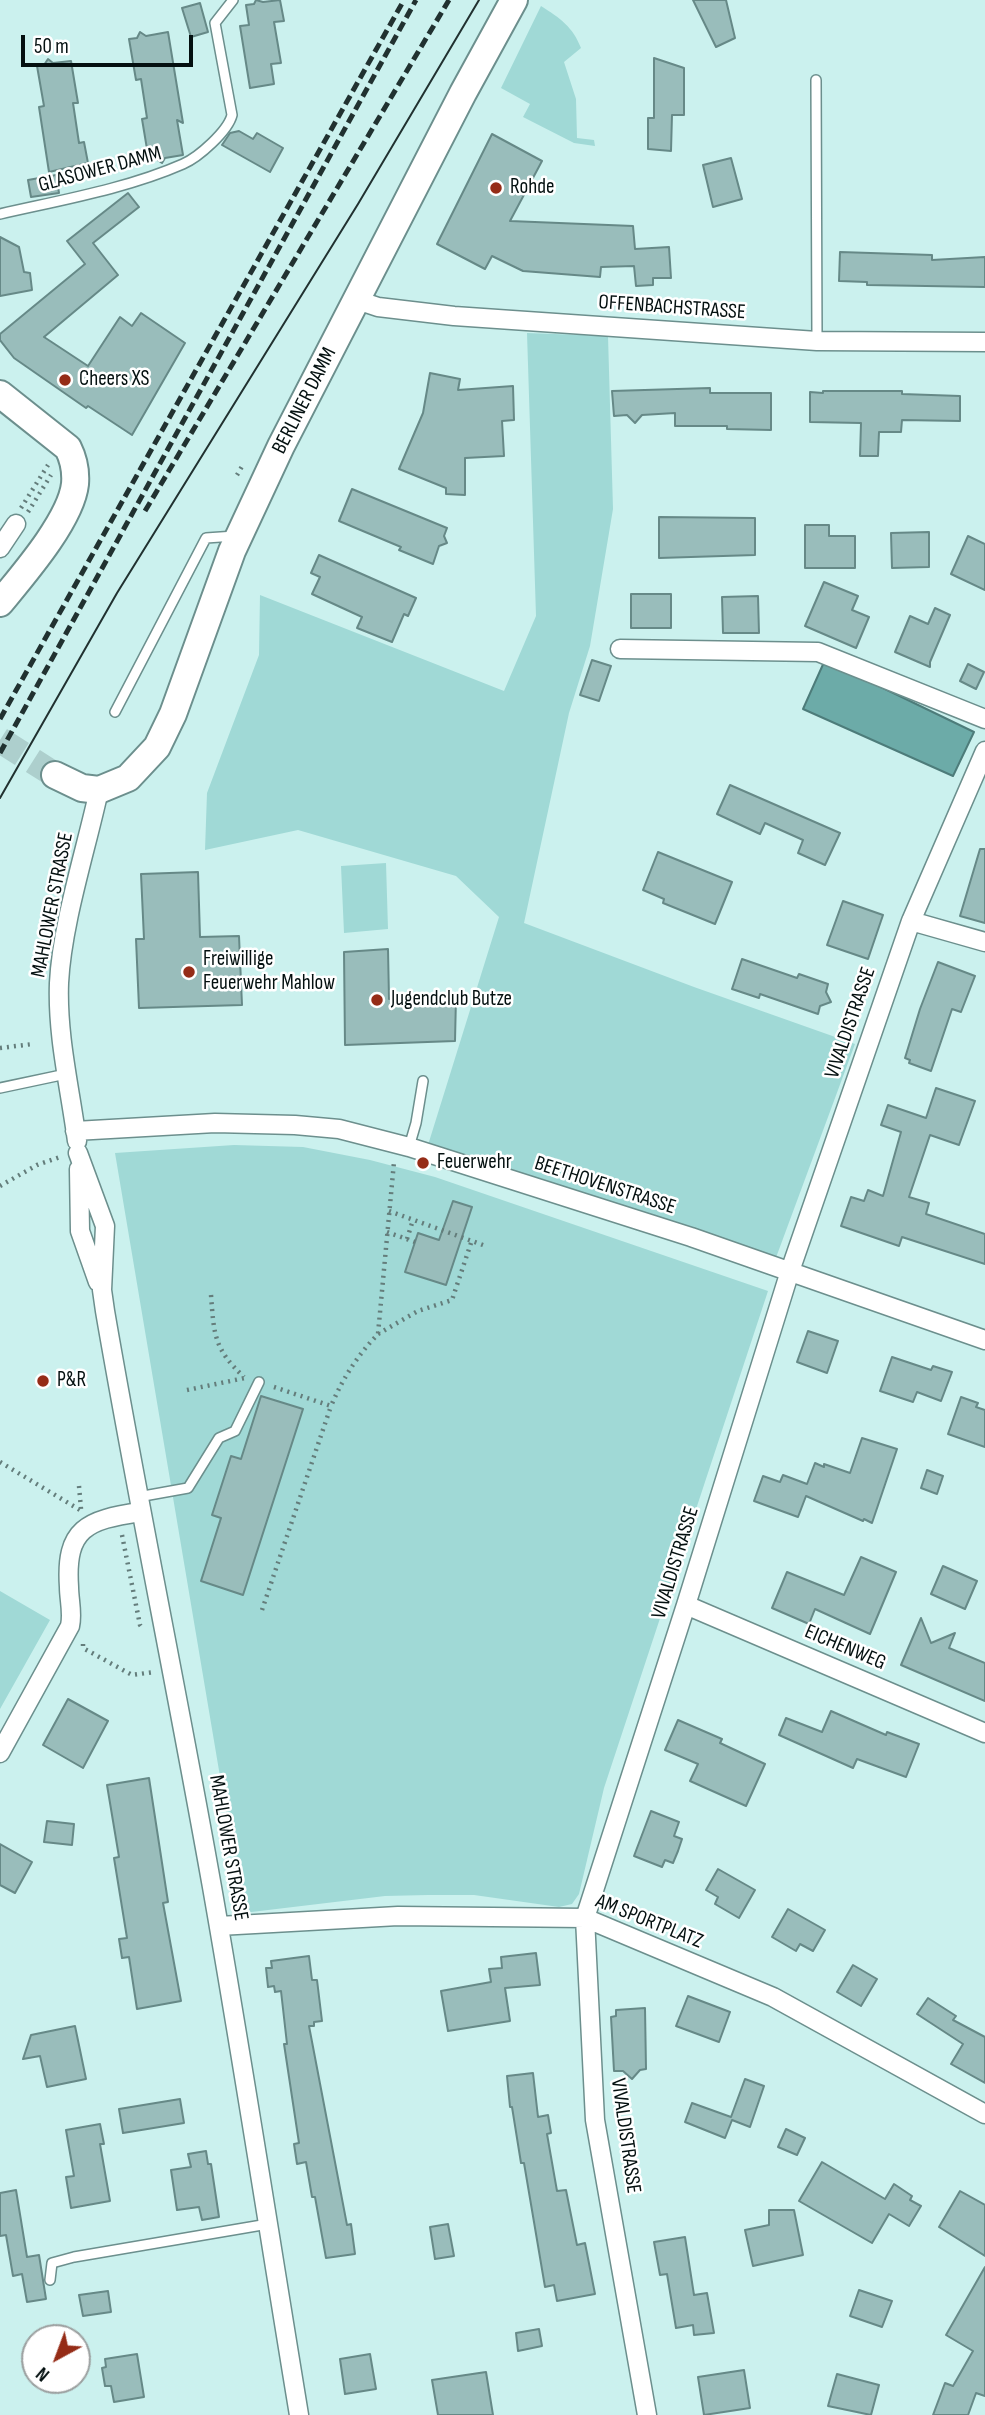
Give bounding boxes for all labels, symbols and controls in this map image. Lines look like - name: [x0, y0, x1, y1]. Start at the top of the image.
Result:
- scale bar: [24, 21, 196, 65]
- text: 50 m: [34, 34, 69, 59]
- street label: GLASOWER DAMM: [36, 142, 164, 198]
- place label: Rohde: [510, 175, 554, 201]
- marker: Rohde: [488, 180, 504, 196]
- street label: OFFENBACHSTRASSE: [598, 290, 746, 326]
- street label: BERLINER DAMM: [267, 344, 343, 458]
- place label: Cheers XS: [79, 367, 149, 393]
- marker: Cheers XS: [57, 372, 73, 388]
- street label: MAHLOWER STRASSE: [27, 830, 79, 980]
- place label: Freiwillige Feuerwehr Mahlow: [203, 947, 335, 997]
- marker: Freiwillige Feuerwehr Mahlow: [181, 964, 197, 980]
- street label: VIVALDISTRASSE: [820, 964, 882, 1082]
- place label: Jugendclub Butze: [391, 987, 512, 1013]
- marker: Jugendclub Butze: [369, 992, 385, 1008]
- place label: Feuerwehr: [437, 1150, 512, 1176]
- street label: BEETHOVENSTRASSE: [531, 1151, 679, 1221]
- marker: Feuerwehr: [415, 1155, 431, 1171]
- place label: P&R: [57, 1368, 86, 1394]
- marker: P&R: [35, 1373, 51, 1389]
- street label: VIVALDISTRASSE: [647, 1504, 705, 1622]
- street label: EICHENWEG: [801, 1620, 889, 1676]
- street label: MAHLOWER STRASSE: [203, 1773, 253, 1923]
- street label: AM SPORTPLATZ: [592, 1889, 706, 1955]
- street label: VIVALDISTRASSE: [604, 2077, 646, 2195]
- north arrow: [21, 2324, 91, 2394]
- text: N: [32, 2362, 55, 2386]

